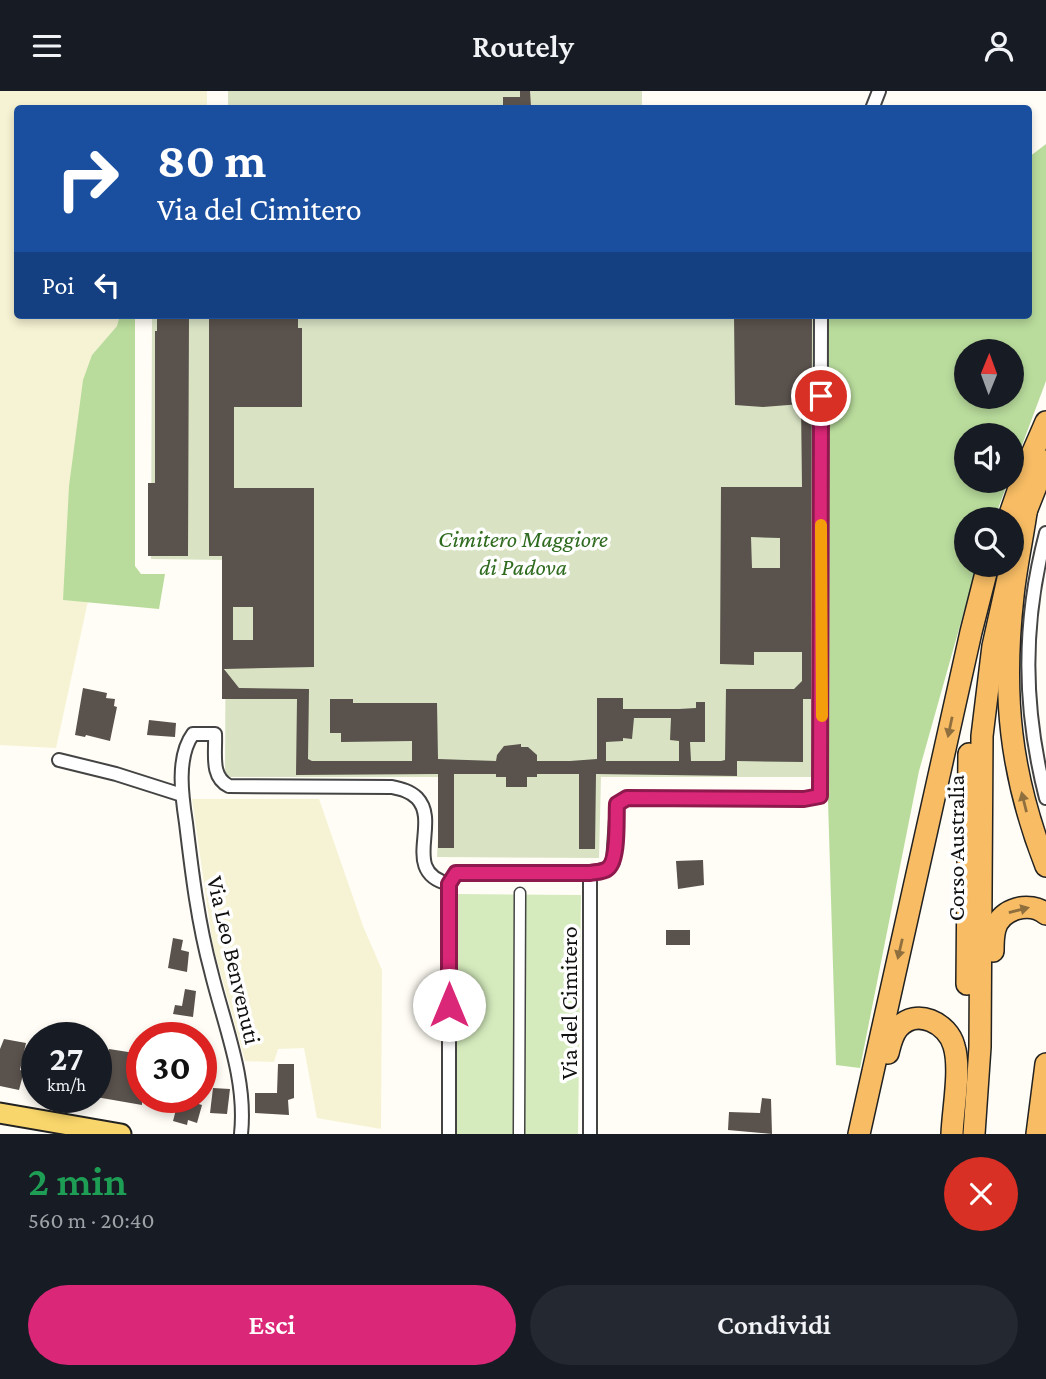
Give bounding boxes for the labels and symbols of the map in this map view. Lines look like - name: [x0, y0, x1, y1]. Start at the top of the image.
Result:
- north arrow: [954, 339, 1024, 409]
- pin: [791, 366, 851, 426]
- park label: Cimitero Maggiore di Padova: [438, 525, 608, 580]
- one-way arrow: [944, 716, 955, 738]
- street label: Corso Australia: [942, 775, 969, 921]
- one-way arrow: [1018, 790, 1029, 812]
- street label: Via Leo Benvenuti: [202, 873, 267, 1047]
- one-way arrow: [1009, 904, 1031, 915]
- street label: Via del Cimitero: [555, 926, 582, 1080]
- one-way arrow: [895, 938, 906, 960]
- position arrow: [412, 968, 486, 1042]
- speed limit sign: 30: [126, 1022, 217, 1113]

